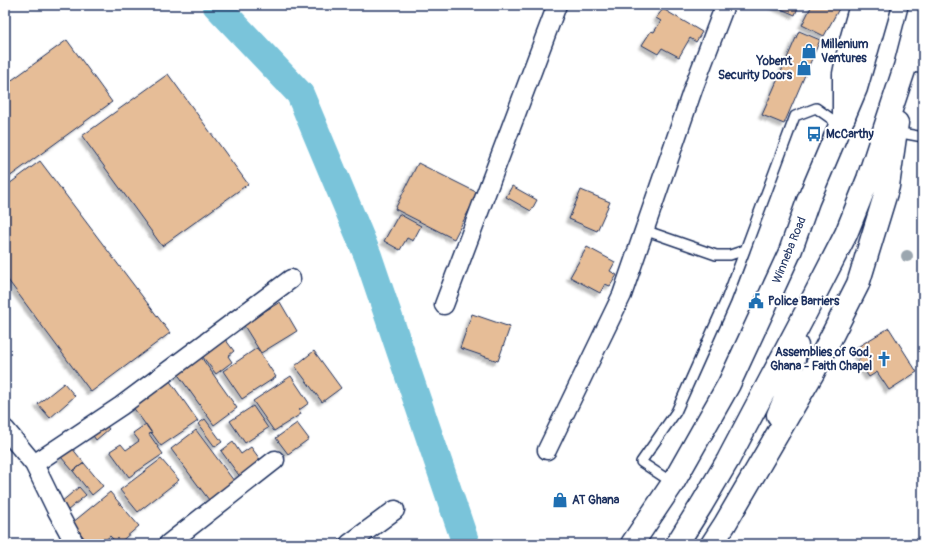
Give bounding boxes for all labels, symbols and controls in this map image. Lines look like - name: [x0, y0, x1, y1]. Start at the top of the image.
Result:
- place label: Millenium Ventures: [821, 37, 869, 66]
- shop icon: Millenium Ventures: [800, 42, 818, 60]
- place label: Yobent Security Doors: [718, 54, 793, 83]
- shop icon: Yobent Security Doors: [795, 59, 813, 77]
- bus stop icon: McCarthy: [805, 125, 823, 143]
- place label: McCarthy: [826, 127, 874, 142]
- street label: Winneba Road: [769, 214, 810, 286]
- public building icon: Police Barriers: [747, 292, 765, 310]
- place label: Police Barriers: [768, 294, 840, 309]
- place label: Assemblies of God, Ghana - Faith Chapel: [770, 345, 872, 374]
- church icon: Assemblies of God, Ghana - Faith Chapel: [875, 350, 893, 368]
- shop icon: AT Ghana: [551, 491, 569, 509]
- place label: AT Ghana: [572, 493, 620, 508]

